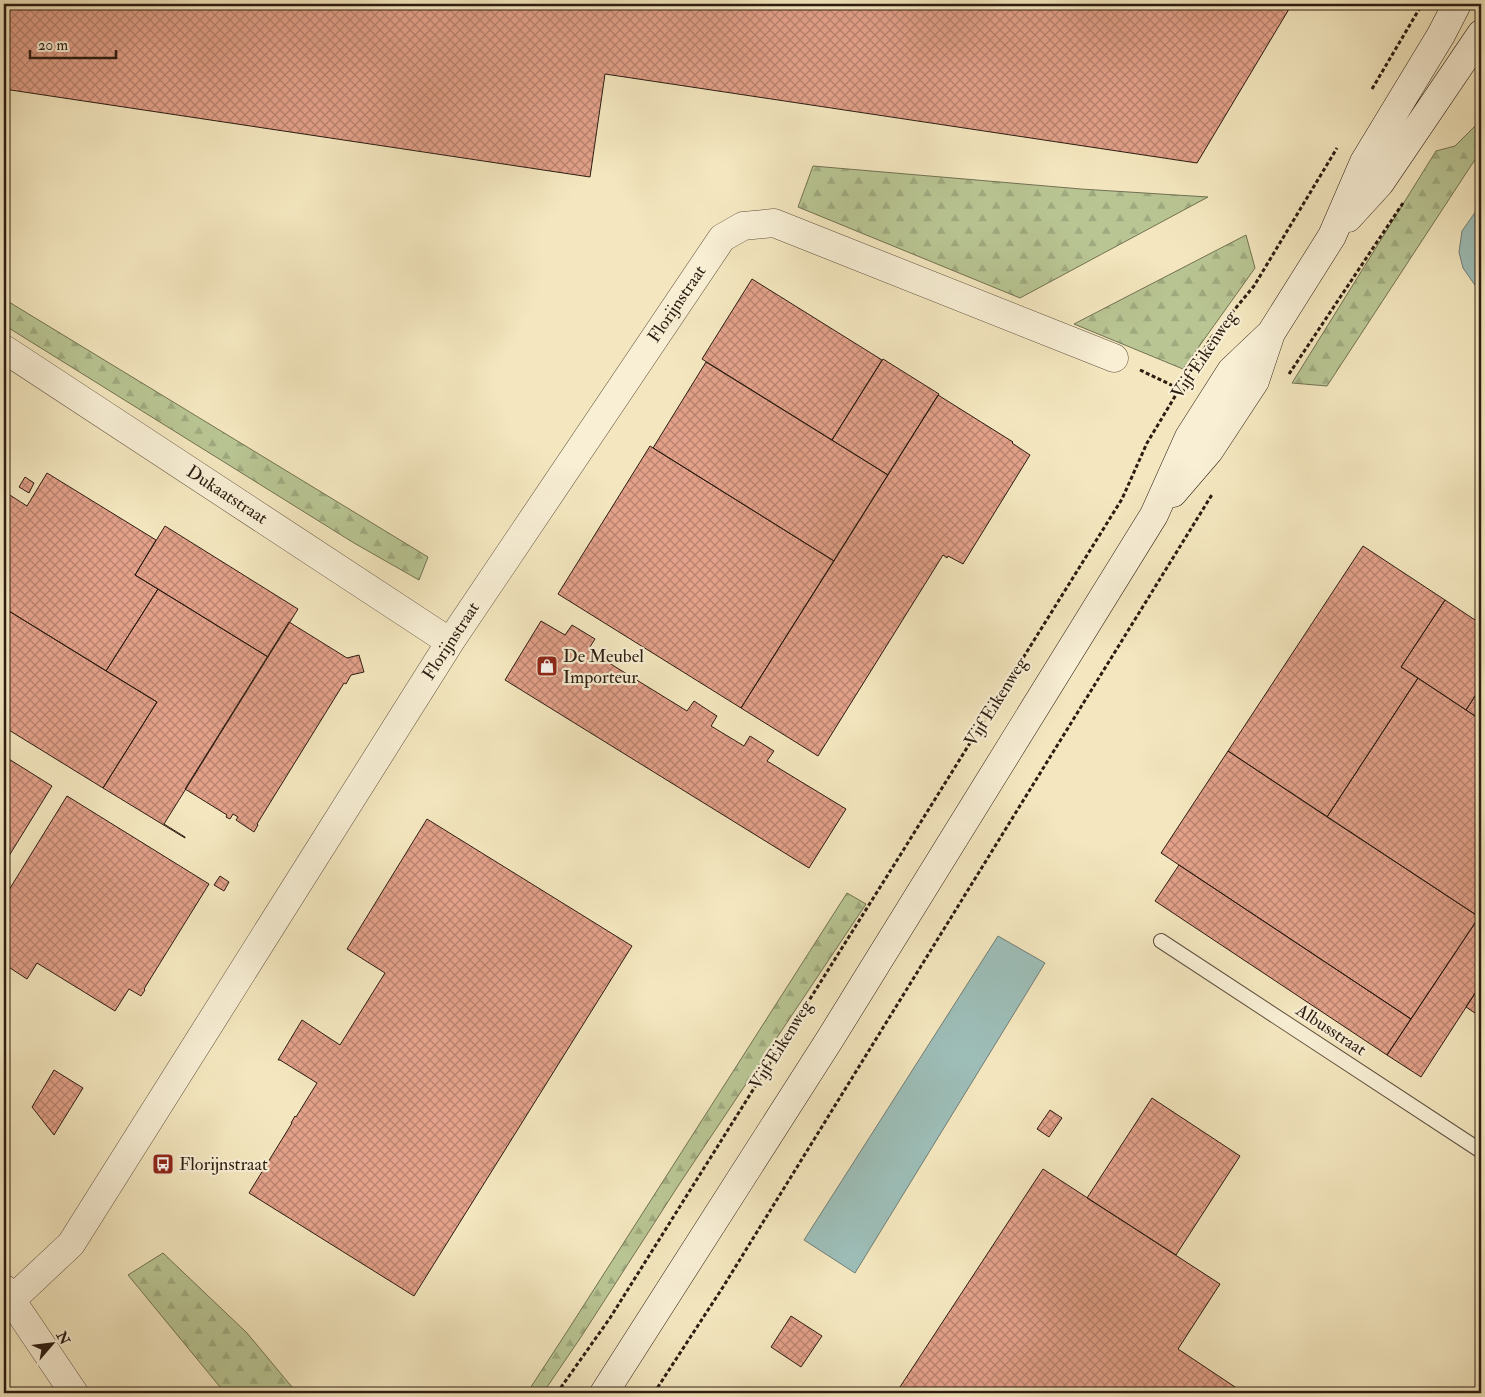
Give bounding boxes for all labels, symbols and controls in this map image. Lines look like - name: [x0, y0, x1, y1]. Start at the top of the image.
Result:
- scale bar: [30, 28, 116, 60]
- text: 20 m: [38, 36, 68, 55]
- street label: Florijnstraat: [643, 261, 711, 347]
- street label: Vijf Eikenweg: [1166, 306, 1242, 403]
- street label: Dukaatstraat: [182, 460, 272, 530]
- street label: Florijnstraat: [417, 597, 485, 684]
- place label: De Meubel Importeur: [563, 645, 644, 689]
- street label: Vijf Eikenweg: [959, 652, 1033, 751]
- shop icon: De Meubel Importeur: [535, 654, 559, 678]
- street label: Vijf Eikenweg: [744, 995, 818, 1094]
- street label: Albusstraat: [1291, 998, 1371, 1061]
- bus stop icon: Florijnstraat: [151, 1152, 175, 1176]
- place label: Florijnstraat: [179, 1153, 268, 1176]
- north arrow: [28, 1320, 78, 1370]
- text: N: [52, 1328, 74, 1348]

